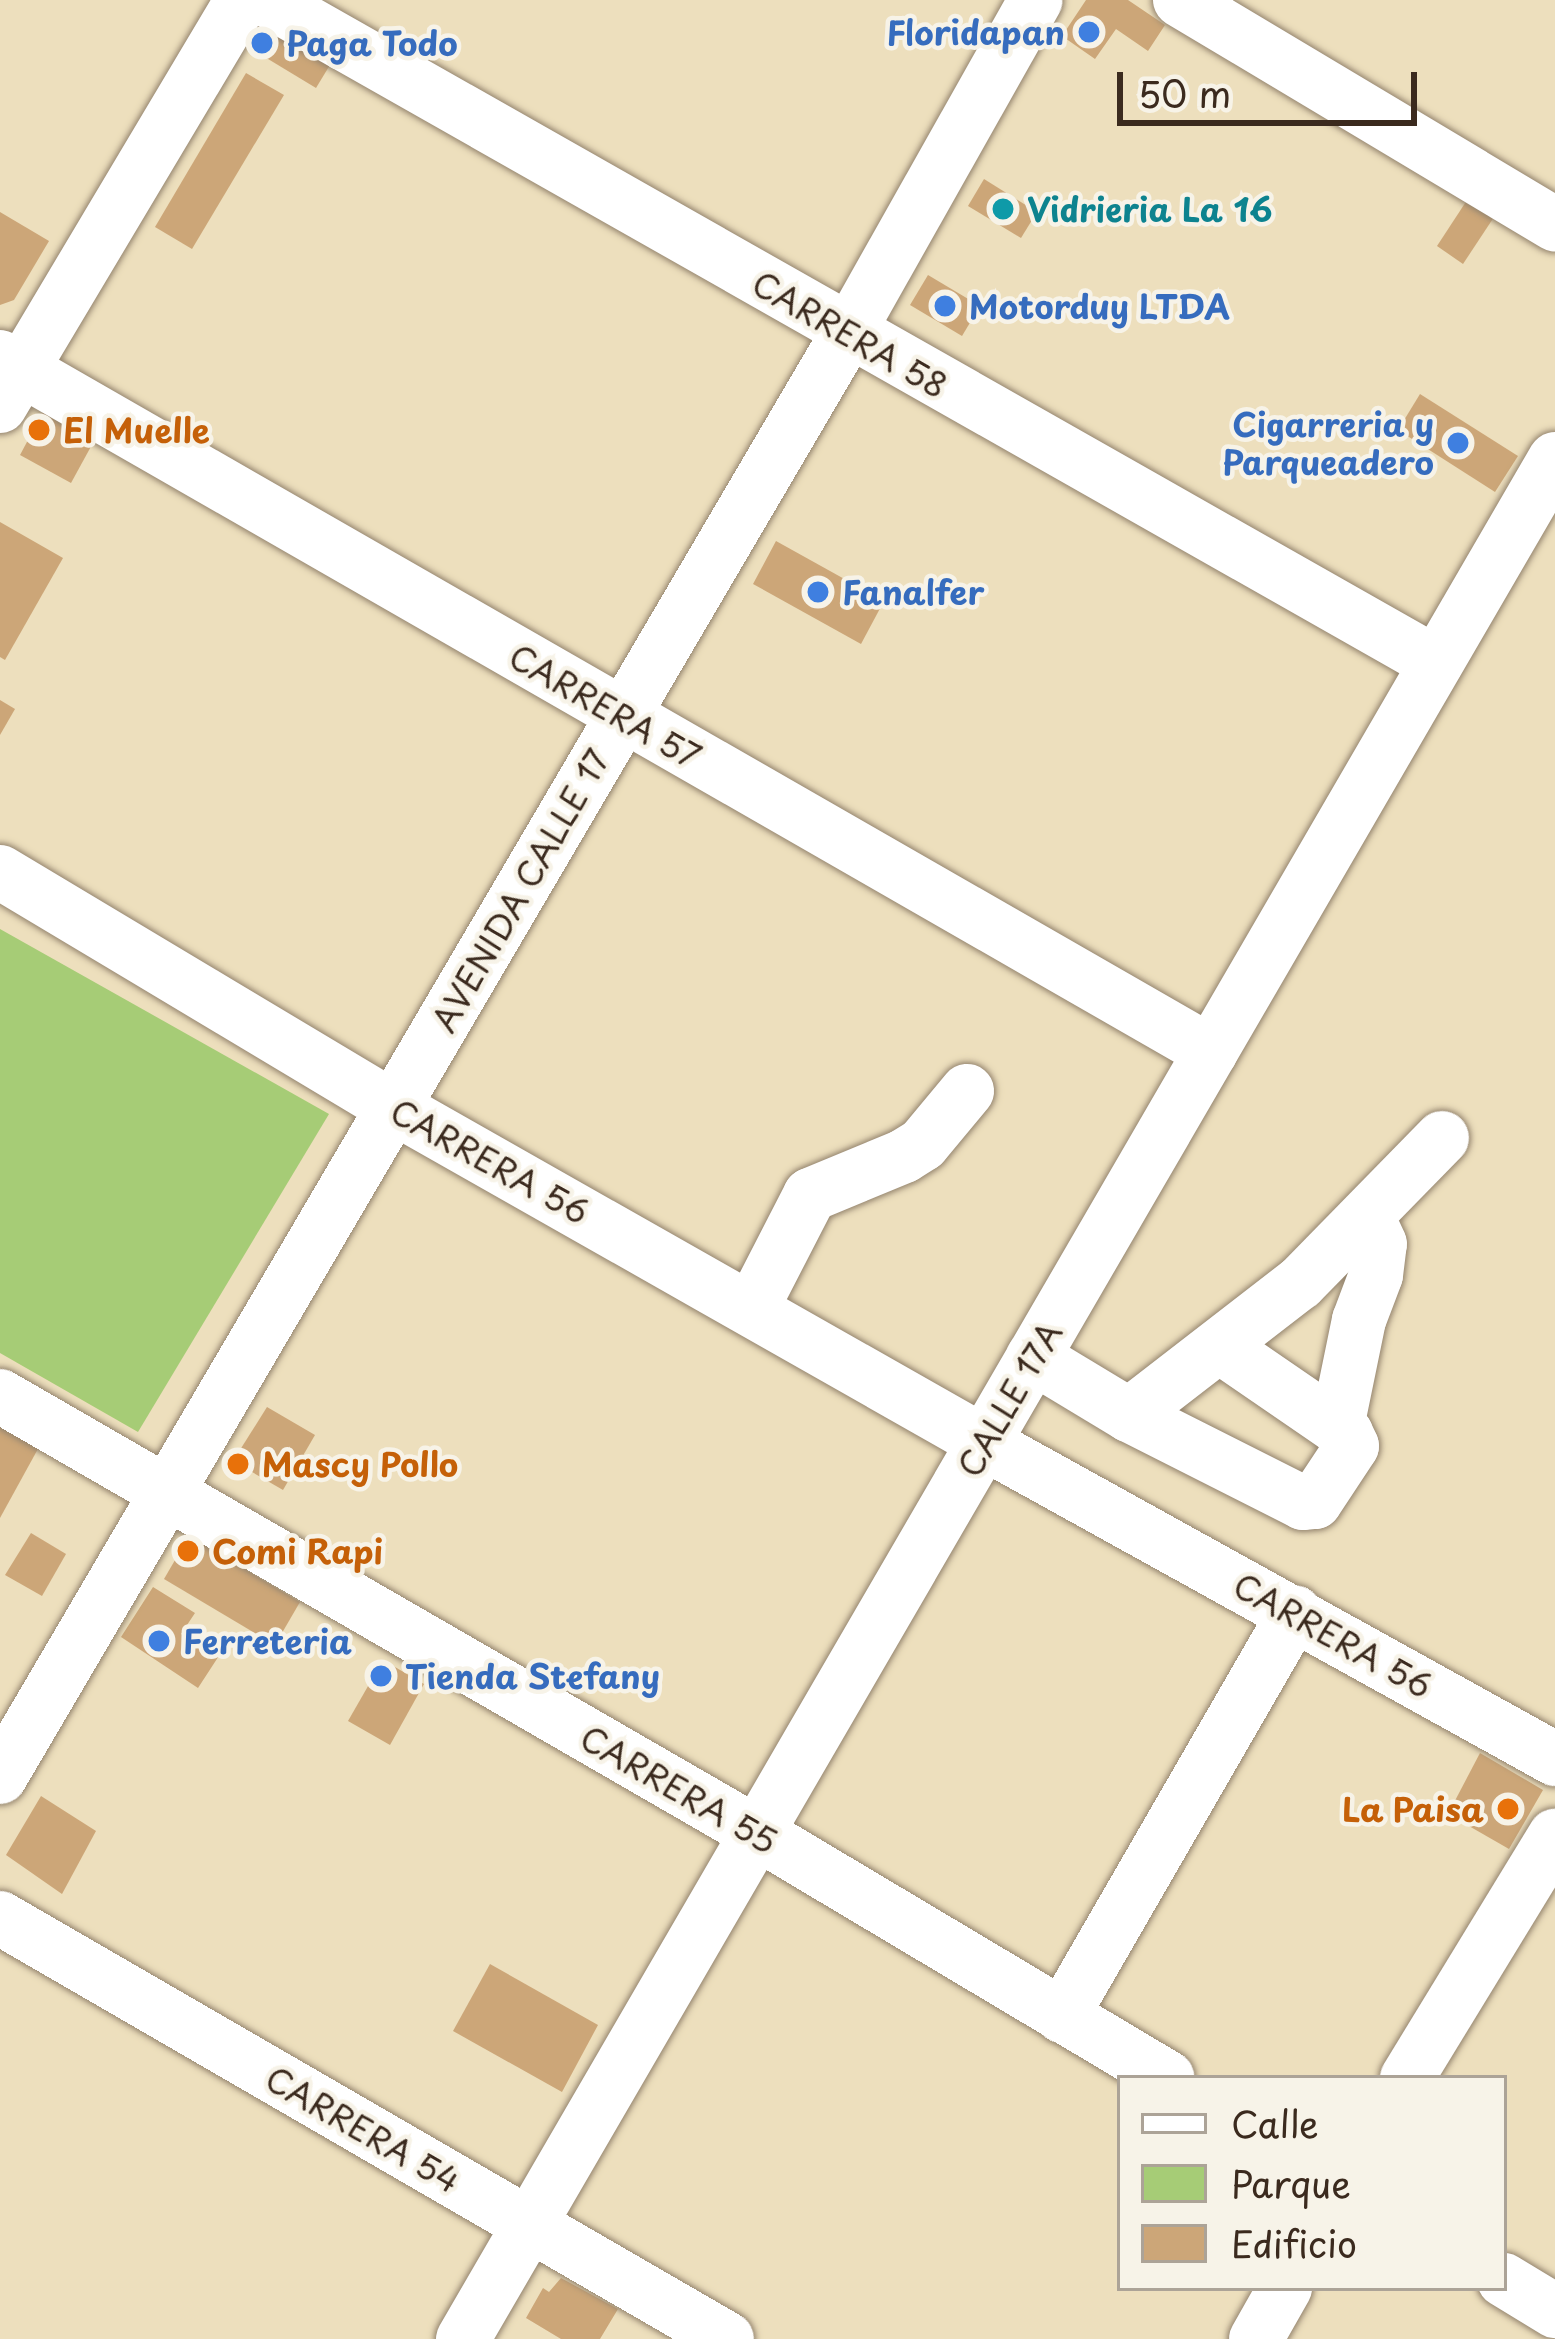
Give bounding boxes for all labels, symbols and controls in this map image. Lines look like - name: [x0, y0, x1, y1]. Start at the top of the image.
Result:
- place label: Floridapan: [886, 12, 1065, 52]
- marker: Floridapan: [1076, 19, 1102, 45]
- place label: Paga Todo: [286, 23, 458, 63]
- marker: Paga Todo: [249, 30, 275, 56]
- scale bar: [1123, 48, 1423, 122]
- text: 50 m: [1138, 66, 1231, 120]
- place label: Vidrieria La 16: [1027, 189, 1273, 229]
- marker: Vidrieria La 16: [990, 196, 1016, 222]
- street label: CARRERA 58: [746, 262, 954, 406]
- place label: Motorduy LTDA: [969, 286, 1231, 326]
- marker: Motorduy LTDA: [932, 293, 958, 319]
- place label: Cigarreria y Parqueadero: [1222, 404, 1434, 482]
- place label: El Muelle: [63, 410, 210, 450]
- marker: El Muelle: [26, 417, 52, 443]
- marker: Cigarreria y Parqueadero: [1445, 430, 1471, 456]
- place label: Fanalfer: [842, 572, 985, 612]
- marker: Fanalfer: [805, 579, 831, 605]
- street label: CARRERA 57: [502, 635, 708, 777]
- street label: AVENIDA CALLE 17: [424, 744, 616, 1036]
- street label: CARRERA 56: [384, 1090, 596, 1232]
- street label: CALLE 17A: [948, 1313, 1070, 1485]
- place label: Mascy Pollo: [262, 1444, 457, 1484]
- marker: Mascy Pollo: [225, 1451, 251, 1477]
- place label: Comi Rapi: [212, 1531, 382, 1571]
- marker: Comi Rapi: [175, 1538, 201, 1564]
- street label: CARRERA 56: [1227, 1564, 1439, 1706]
- place label: Ferreteria: [183, 1621, 352, 1661]
- marker: Ferreteria: [146, 1628, 172, 1654]
- place label: Tienda Stefany: [405, 1656, 659, 1696]
- marker: Tienda Stefany: [368, 1663, 394, 1689]
- street label: CARRERA 55: [574, 1717, 784, 1861]
- place label: La Paisa: [1340, 1789, 1484, 1829]
- marker: La Paisa: [1495, 1796, 1521, 1822]
- street label: CARRERA 54: [258, 2057, 468, 2201]
- legend: [1117, 2075, 1507, 2291]
- text: Calle: [1231, 2096, 1319, 2150]
- text: Parque: [1231, 2156, 1351, 2210]
- text: Edificio: [1231, 2216, 1357, 2270]

